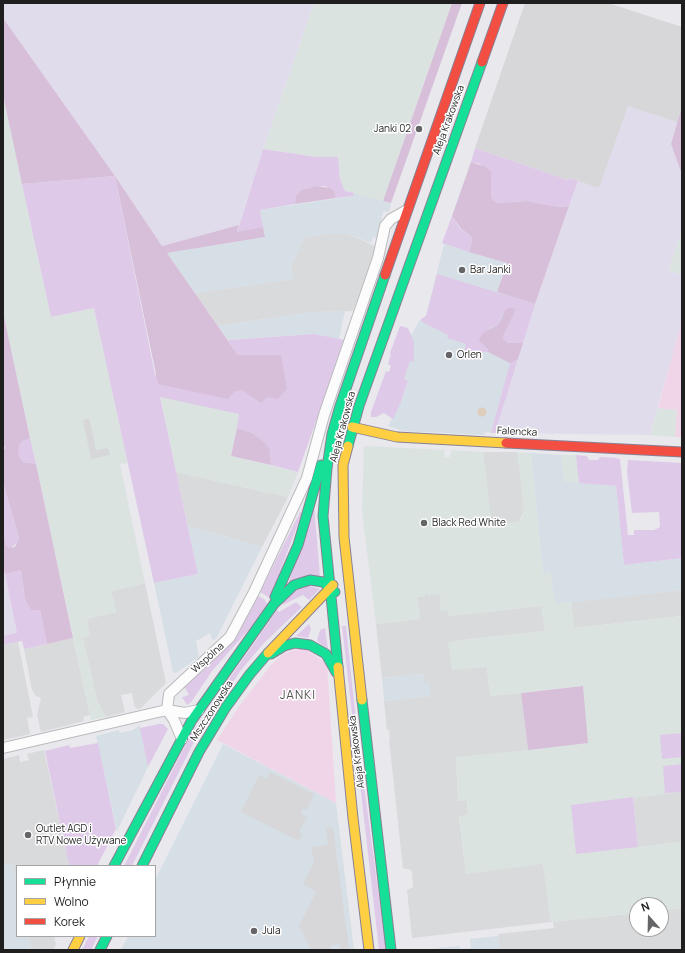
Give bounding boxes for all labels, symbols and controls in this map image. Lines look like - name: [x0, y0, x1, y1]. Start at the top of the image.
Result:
- street label: Aleja Krakowska: [431, 84, 467, 156]
- place label: Janki 02: [374, 123, 411, 135]
- marker: Janki 02: [414, 124, 424, 134]
- place label: Bar Janki: [470, 264, 511, 276]
- marker: Bar Janki: [457, 265, 467, 275]
- place label: Orlen: [457, 349, 482, 361]
- marker: Orlen: [444, 350, 454, 360]
- street label: Aleja Krakowska: [328, 390, 358, 464]
- street label: Falencka: [497, 425, 537, 439]
- place label: Black Red White: [432, 517, 506, 529]
- marker: Black Red White: [419, 518, 429, 528]
- street label: Wspólna: [189, 640, 227, 676]
- street label: Mszczonowska: [188, 678, 236, 744]
- district label: JANKI: [280, 689, 316, 703]
- street label: Aleja Krakowska: [347, 715, 367, 789]
- place label: Outlet AGD i RTV Nowe Używane: [36, 823, 126, 846]
- marker: Outlet AGD i RTV Nowe Używane: [23, 830, 33, 840]
- legend: [16, 865, 156, 937]
- text: Płynnie: [54, 873, 96, 890]
- text: Wolno: [54, 893, 89, 910]
- north arrow: [629, 897, 669, 937]
- text: N: [639, 898, 651, 915]
- text: Korek: [54, 913, 85, 930]
- place label: Jula: [262, 925, 280, 937]
- marker: Jula: [249, 926, 259, 936]

